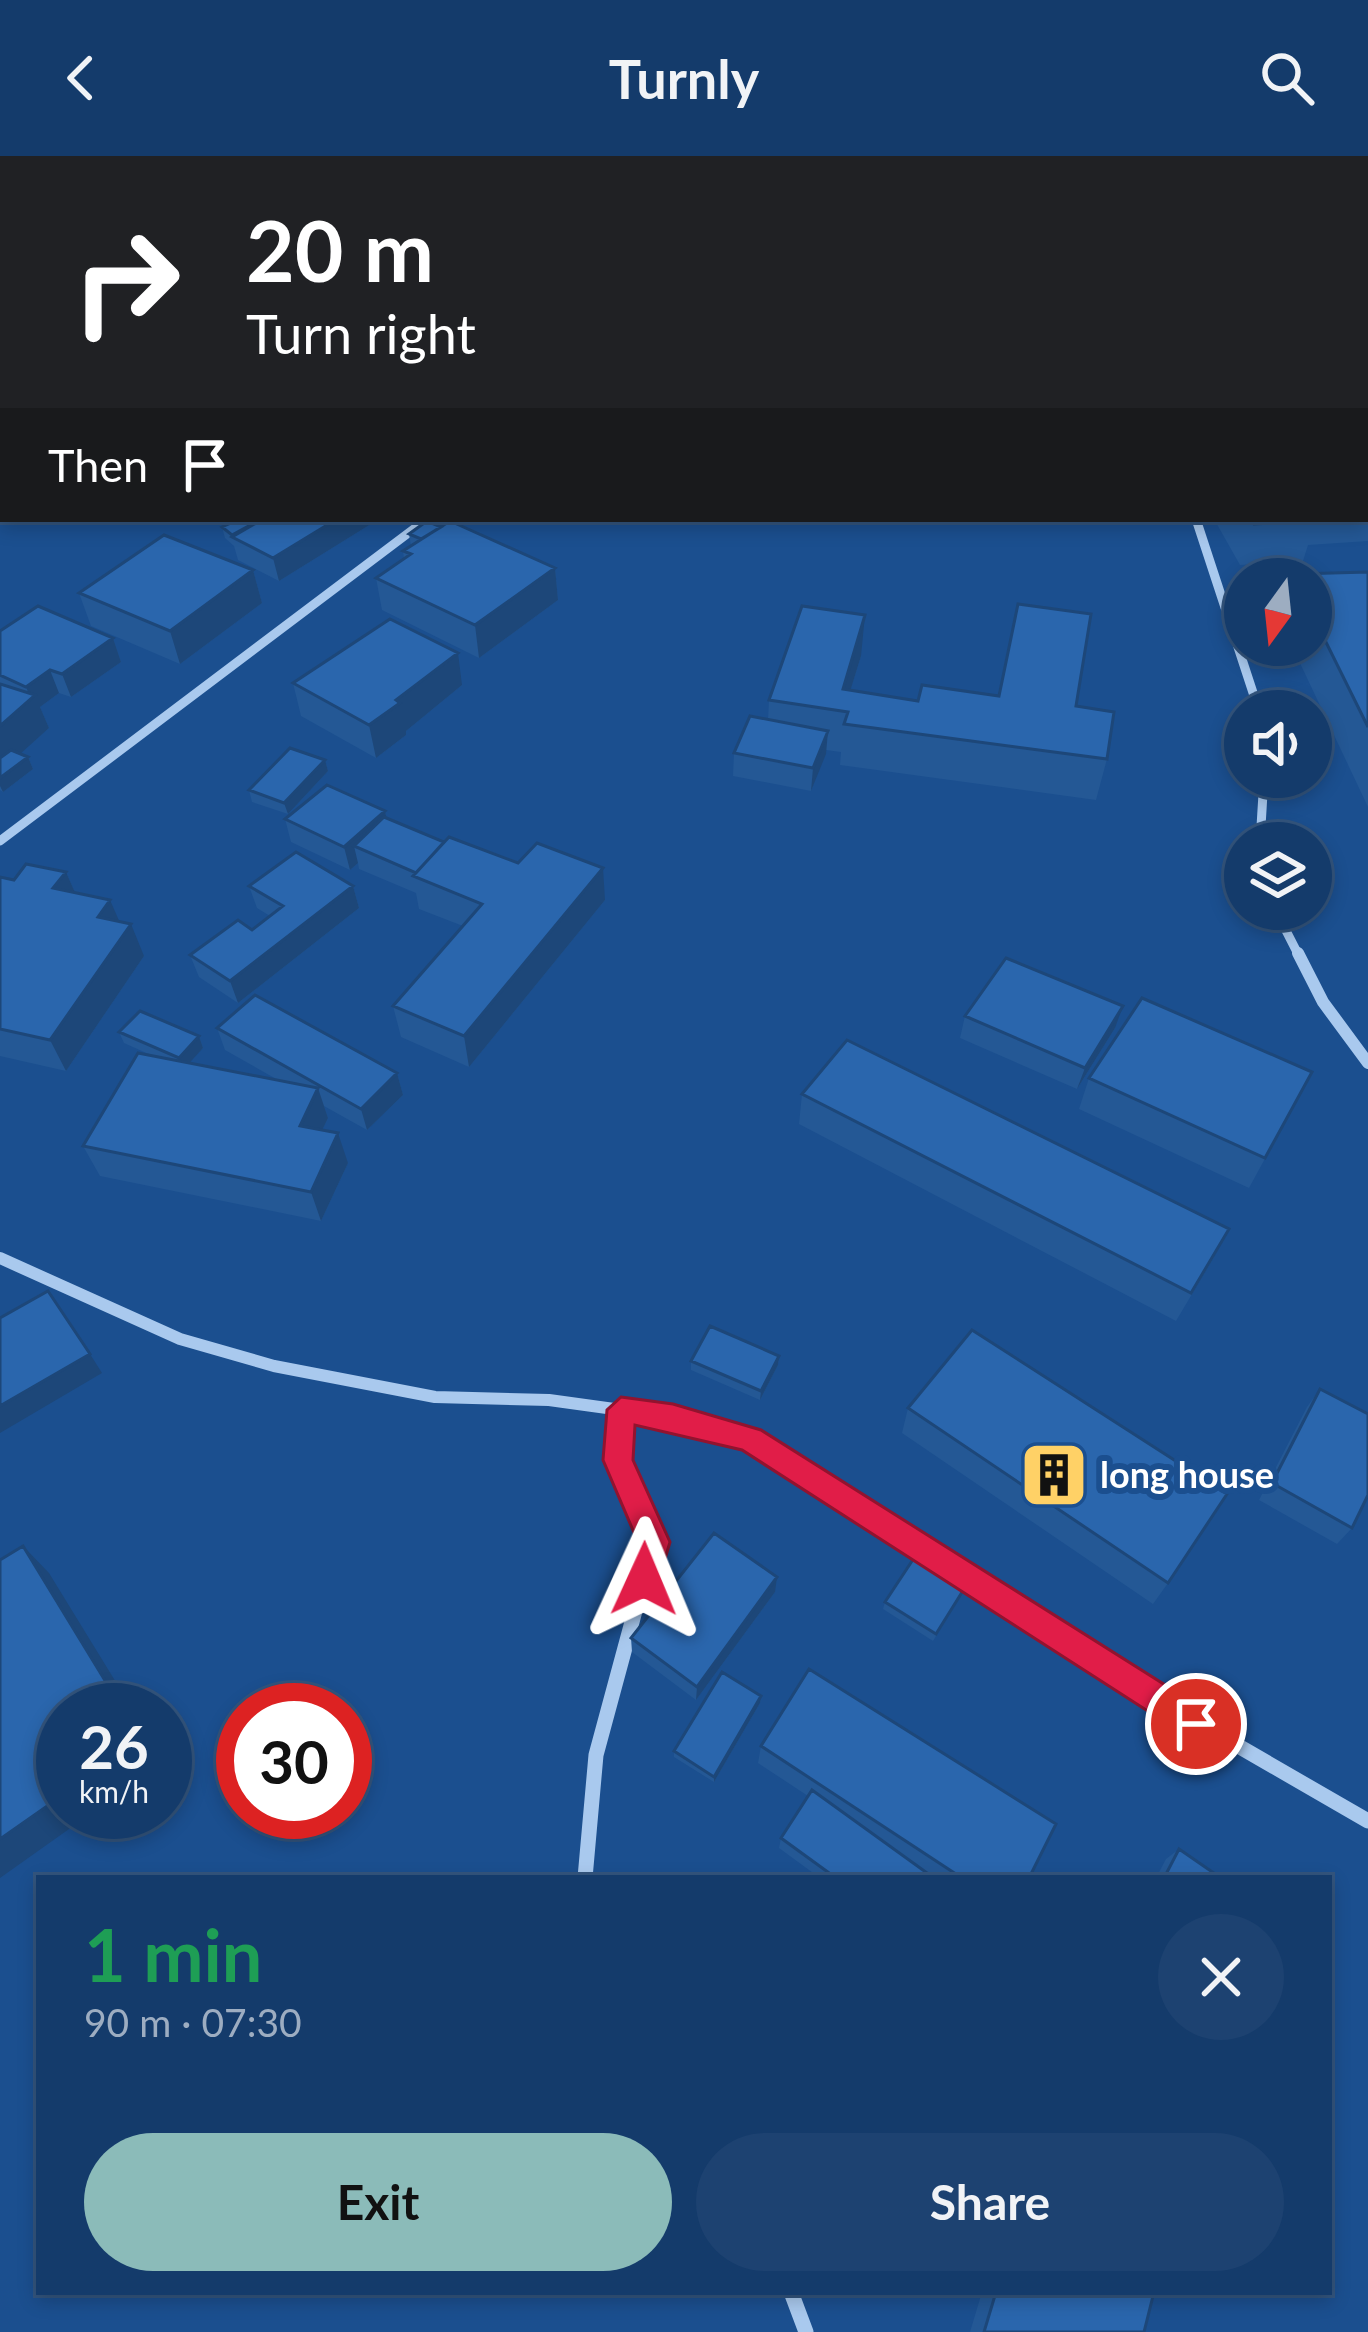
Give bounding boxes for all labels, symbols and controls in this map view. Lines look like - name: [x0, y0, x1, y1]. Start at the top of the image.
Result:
- icon: back: [48, 45, 114, 111]
- icon: search: [1254, 45, 1320, 111]
- text: Turnly: [609, 46, 759, 111]
- text: 20 m: [246, 199, 434, 300]
- icon: right: [48, 204, 204, 360]
- text: Turn right: [246, 301, 476, 366]
- icon: arrive: [172, 432, 238, 498]
- text: Then: [48, 438, 148, 492]
- north arrow: [1224, 558, 1332, 666]
- map controls: [1224, 558, 1332, 930]
- button: sound: [1224, 690, 1332, 798]
- button: layers: [1224, 822, 1332, 930]
- building icon: long house: [1019, 1440, 1089, 1510]
- place label: long house: [1100, 1452, 1274, 1496]
- position arrow: [581, 1516, 707, 1642]
- pin: [1145, 1673, 1247, 1775]
- speed limit sign: 30: [216, 1683, 372, 1839]
- icon: arrive: [1163, 1691, 1229, 1757]
- text: 26: [79, 1710, 149, 1782]
- text: km/h: [79, 1773, 149, 1809]
- text: 1 min: [84, 1911, 262, 1997]
- button: close: [1158, 1914, 1284, 2040]
- text: 90 m · 07:30: [84, 1999, 302, 2045]
- button: Exit: [84, 2133, 672, 2271]
- button: Share: [696, 2133, 1284, 2271]

